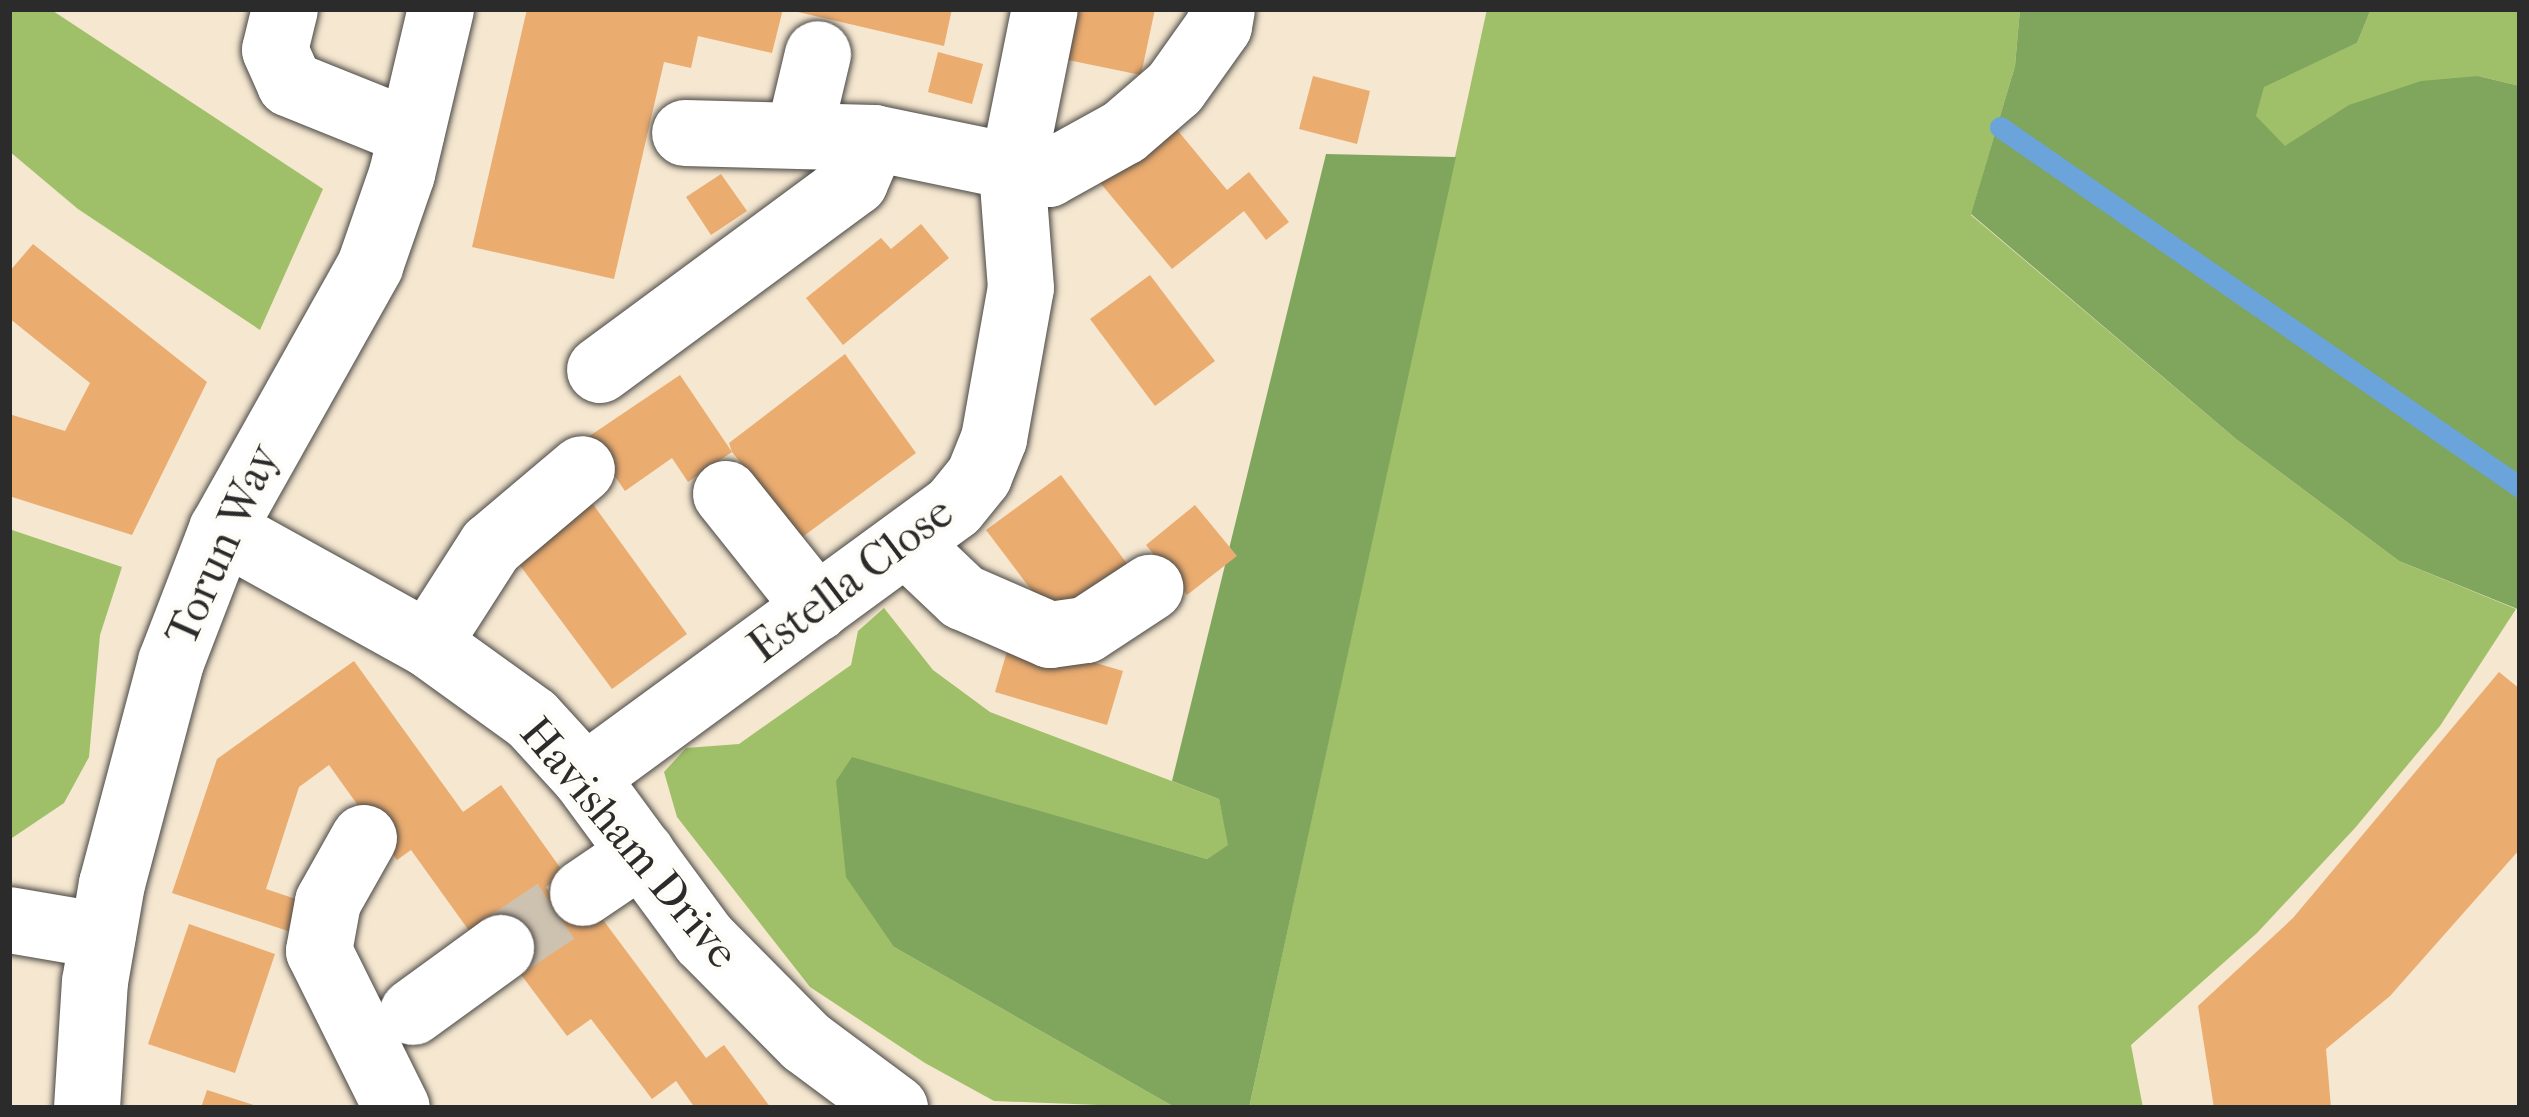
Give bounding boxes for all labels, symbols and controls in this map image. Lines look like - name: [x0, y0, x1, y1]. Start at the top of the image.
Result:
- street label: Torun Way: [155, 436, 291, 654]
- street label: Estella Close: [738, 486, 964, 674]
- street label: Havisham Drive: [508, 707, 750, 979]

